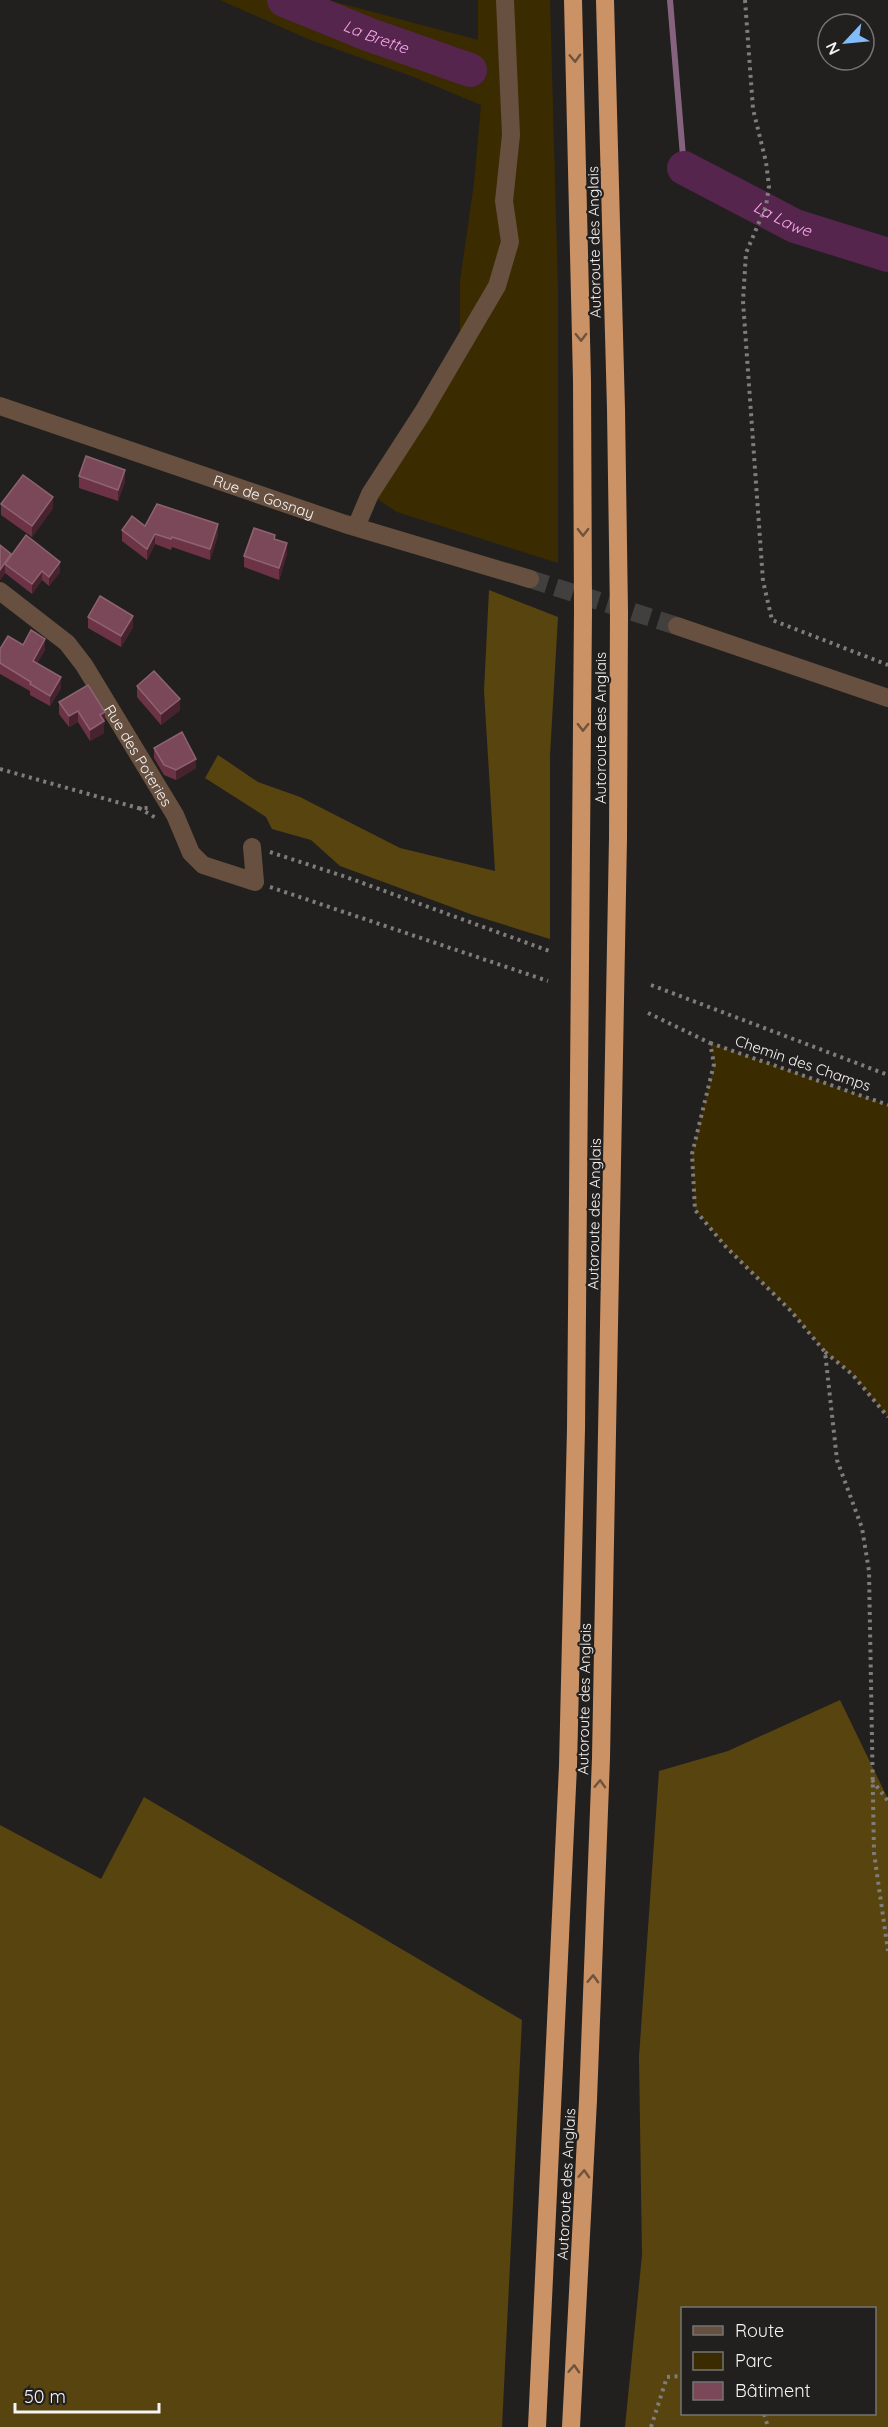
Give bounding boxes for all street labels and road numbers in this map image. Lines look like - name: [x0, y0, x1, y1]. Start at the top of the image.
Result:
- street label: Autoroute des Anglais: [583, 166, 605, 318]
- street label: Rue de Gosnay: [211, 470, 317, 522]
- street label: Autoroute des Anglais: [591, 652, 610, 804]
- street label: Rue des Poteries: [101, 701, 177, 809]
- street label: Chemin des Champs: [733, 1031, 873, 1095]
- street label: Autoroute des Anglais: [583, 1138, 605, 1290]
- street label: Autoroute des Anglais: [573, 1623, 595, 1775]
- street label: Autoroute des Anglais: [553, 2108, 579, 2260]

